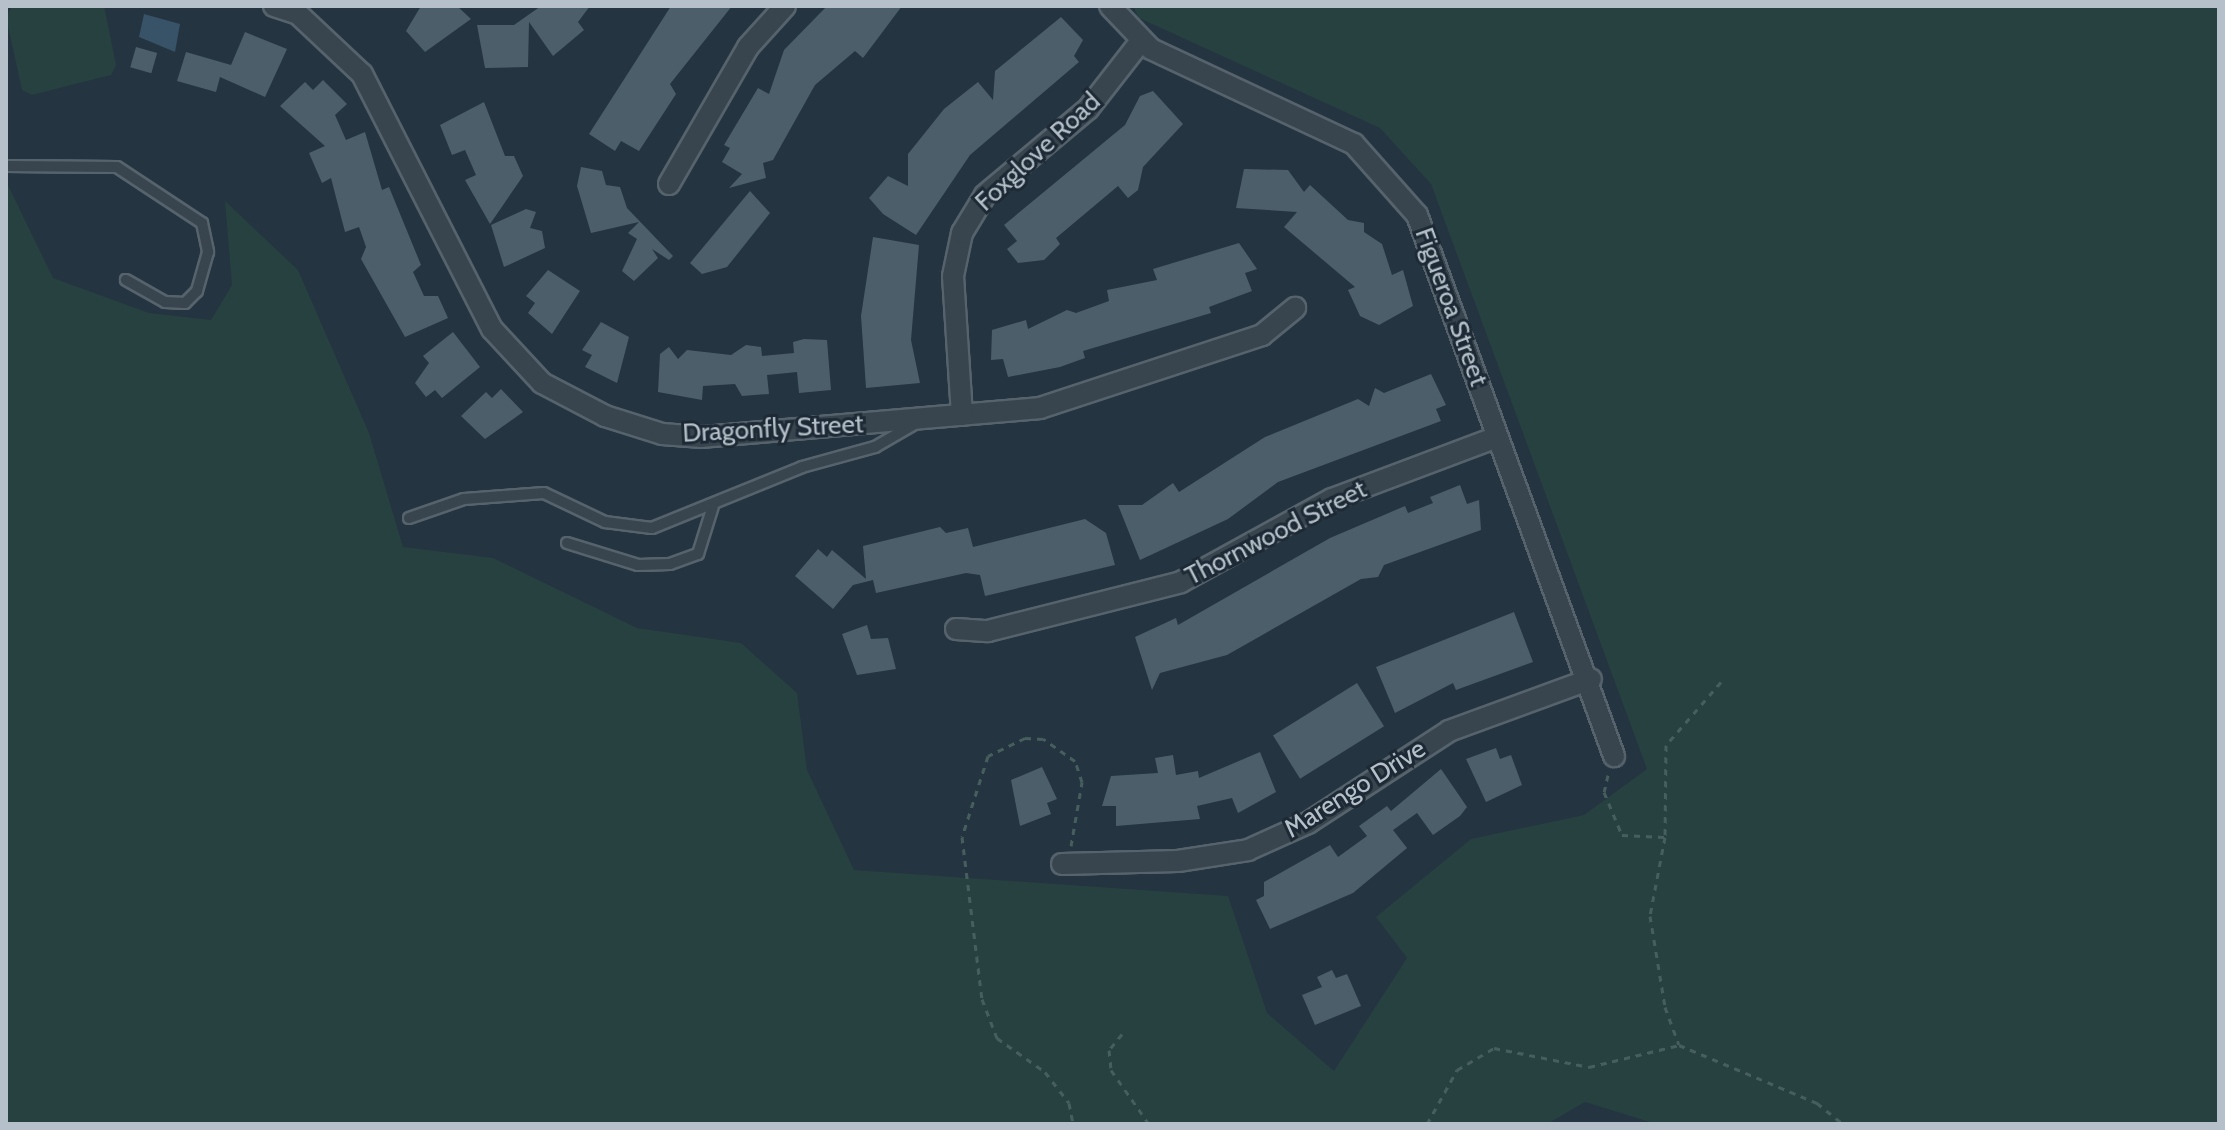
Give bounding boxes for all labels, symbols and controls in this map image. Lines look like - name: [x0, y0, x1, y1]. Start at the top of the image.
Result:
- street label: Foxglove Road: [969, 86, 1107, 218]
- street label: Figueroa Street: [1408, 224, 1494, 390]
- street label: Dragonfly Street: [682, 409, 864, 449]
- street label: Thornwood Street: [1180, 474, 1372, 592]
- street label: Marengo Drive: [1279, 733, 1431, 845]

